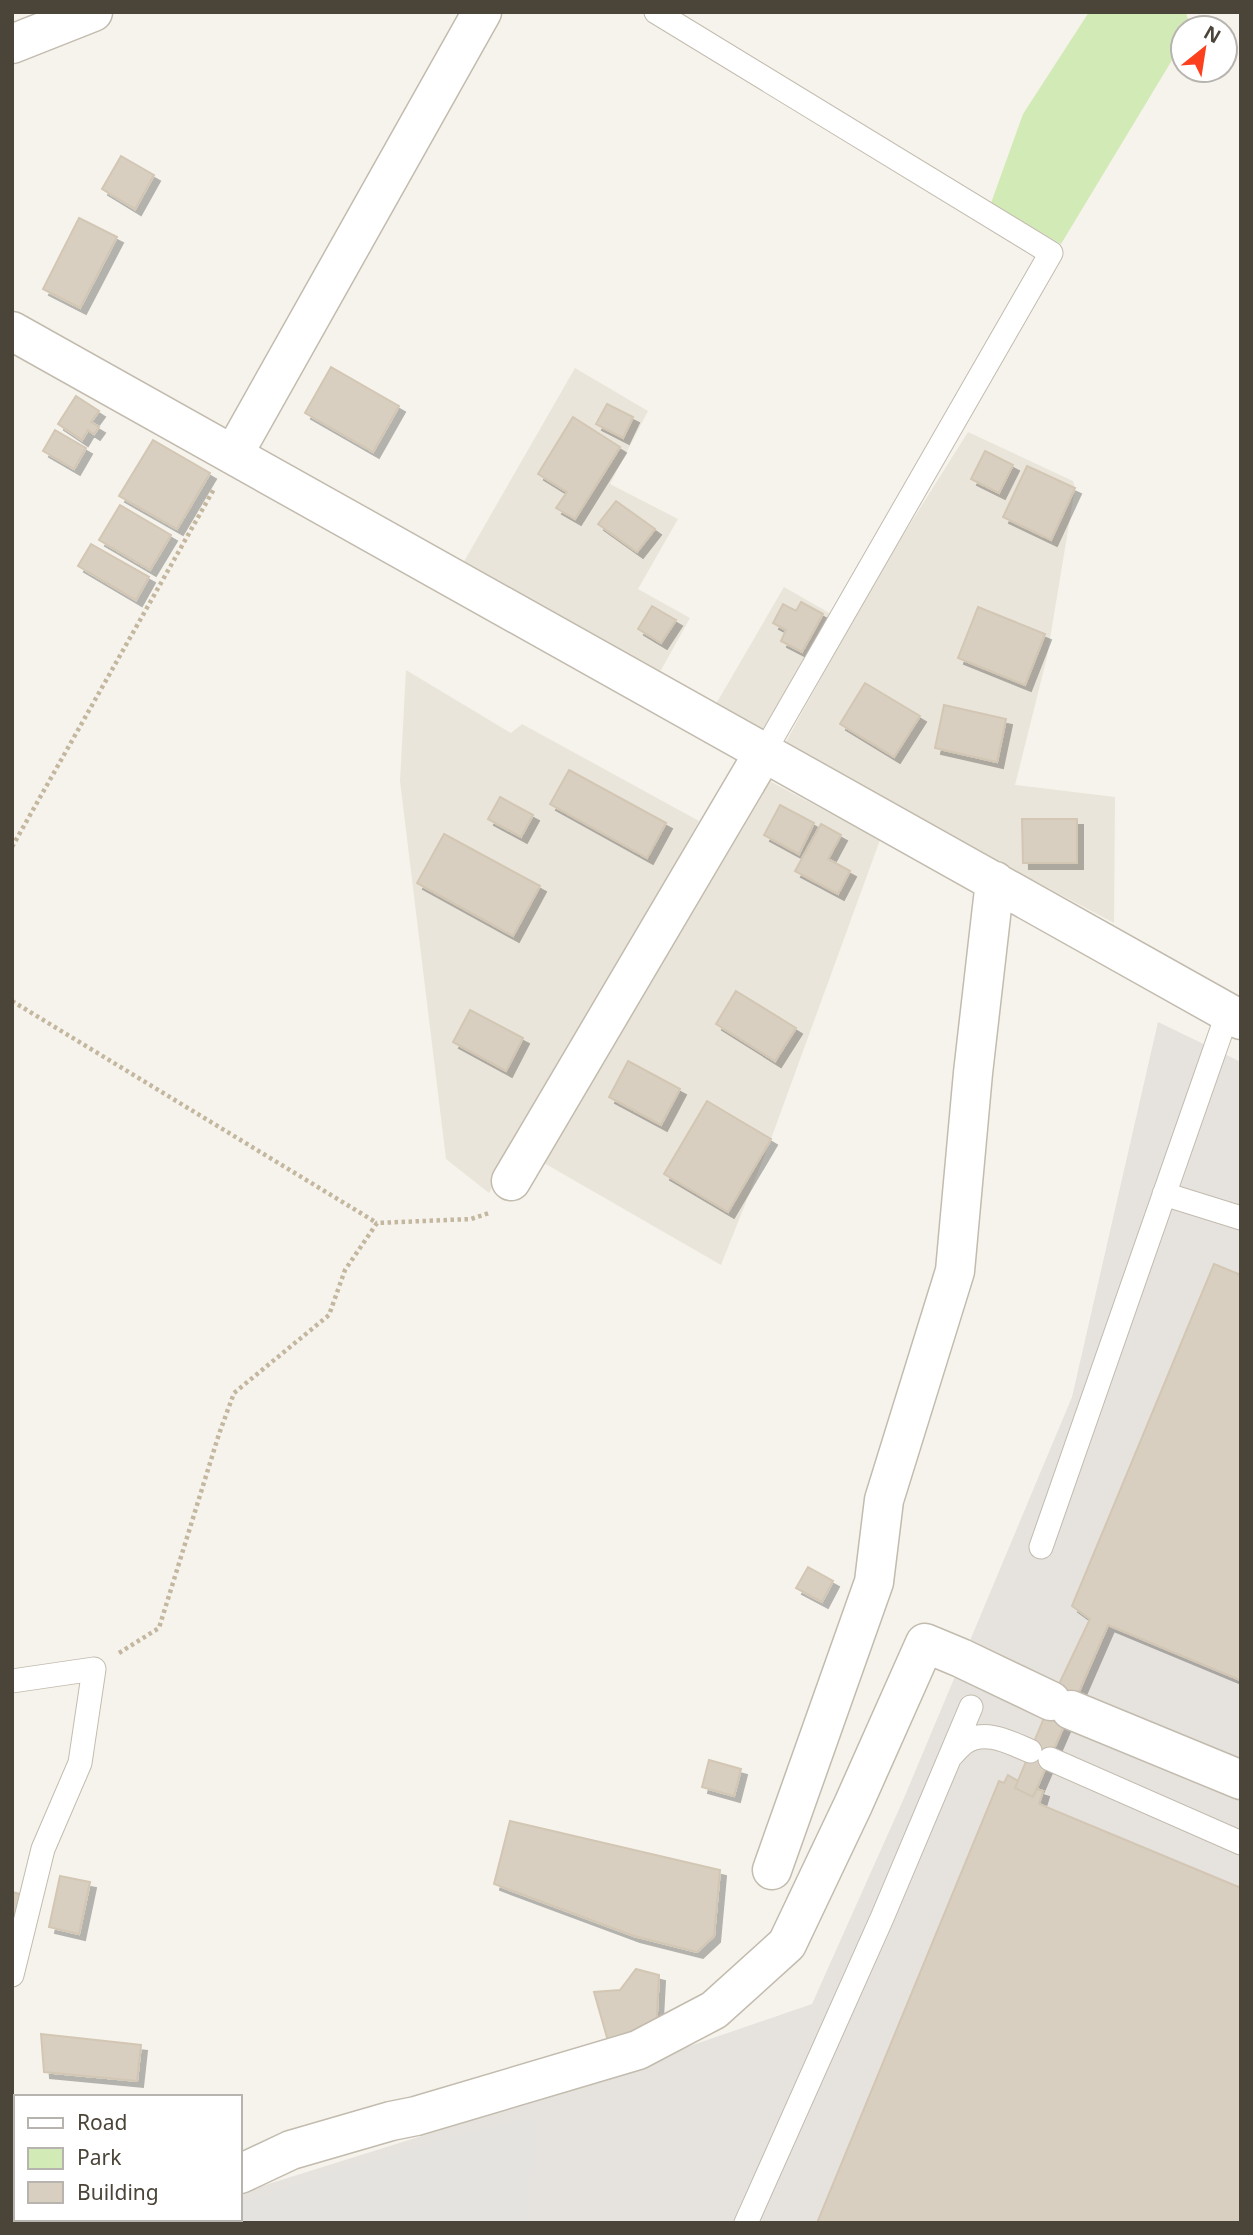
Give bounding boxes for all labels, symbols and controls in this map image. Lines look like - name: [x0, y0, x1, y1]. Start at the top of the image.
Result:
- north arrow: [1169, 14, 1239, 84]
- text: N: [1199, 19, 1226, 49]
- legend: [14, 2095, 242, 2221]
- text: Road: [77, 2108, 127, 2136]
- text: Park: [77, 2143, 122, 2171]
- text: Building: [77, 2178, 159, 2206]

